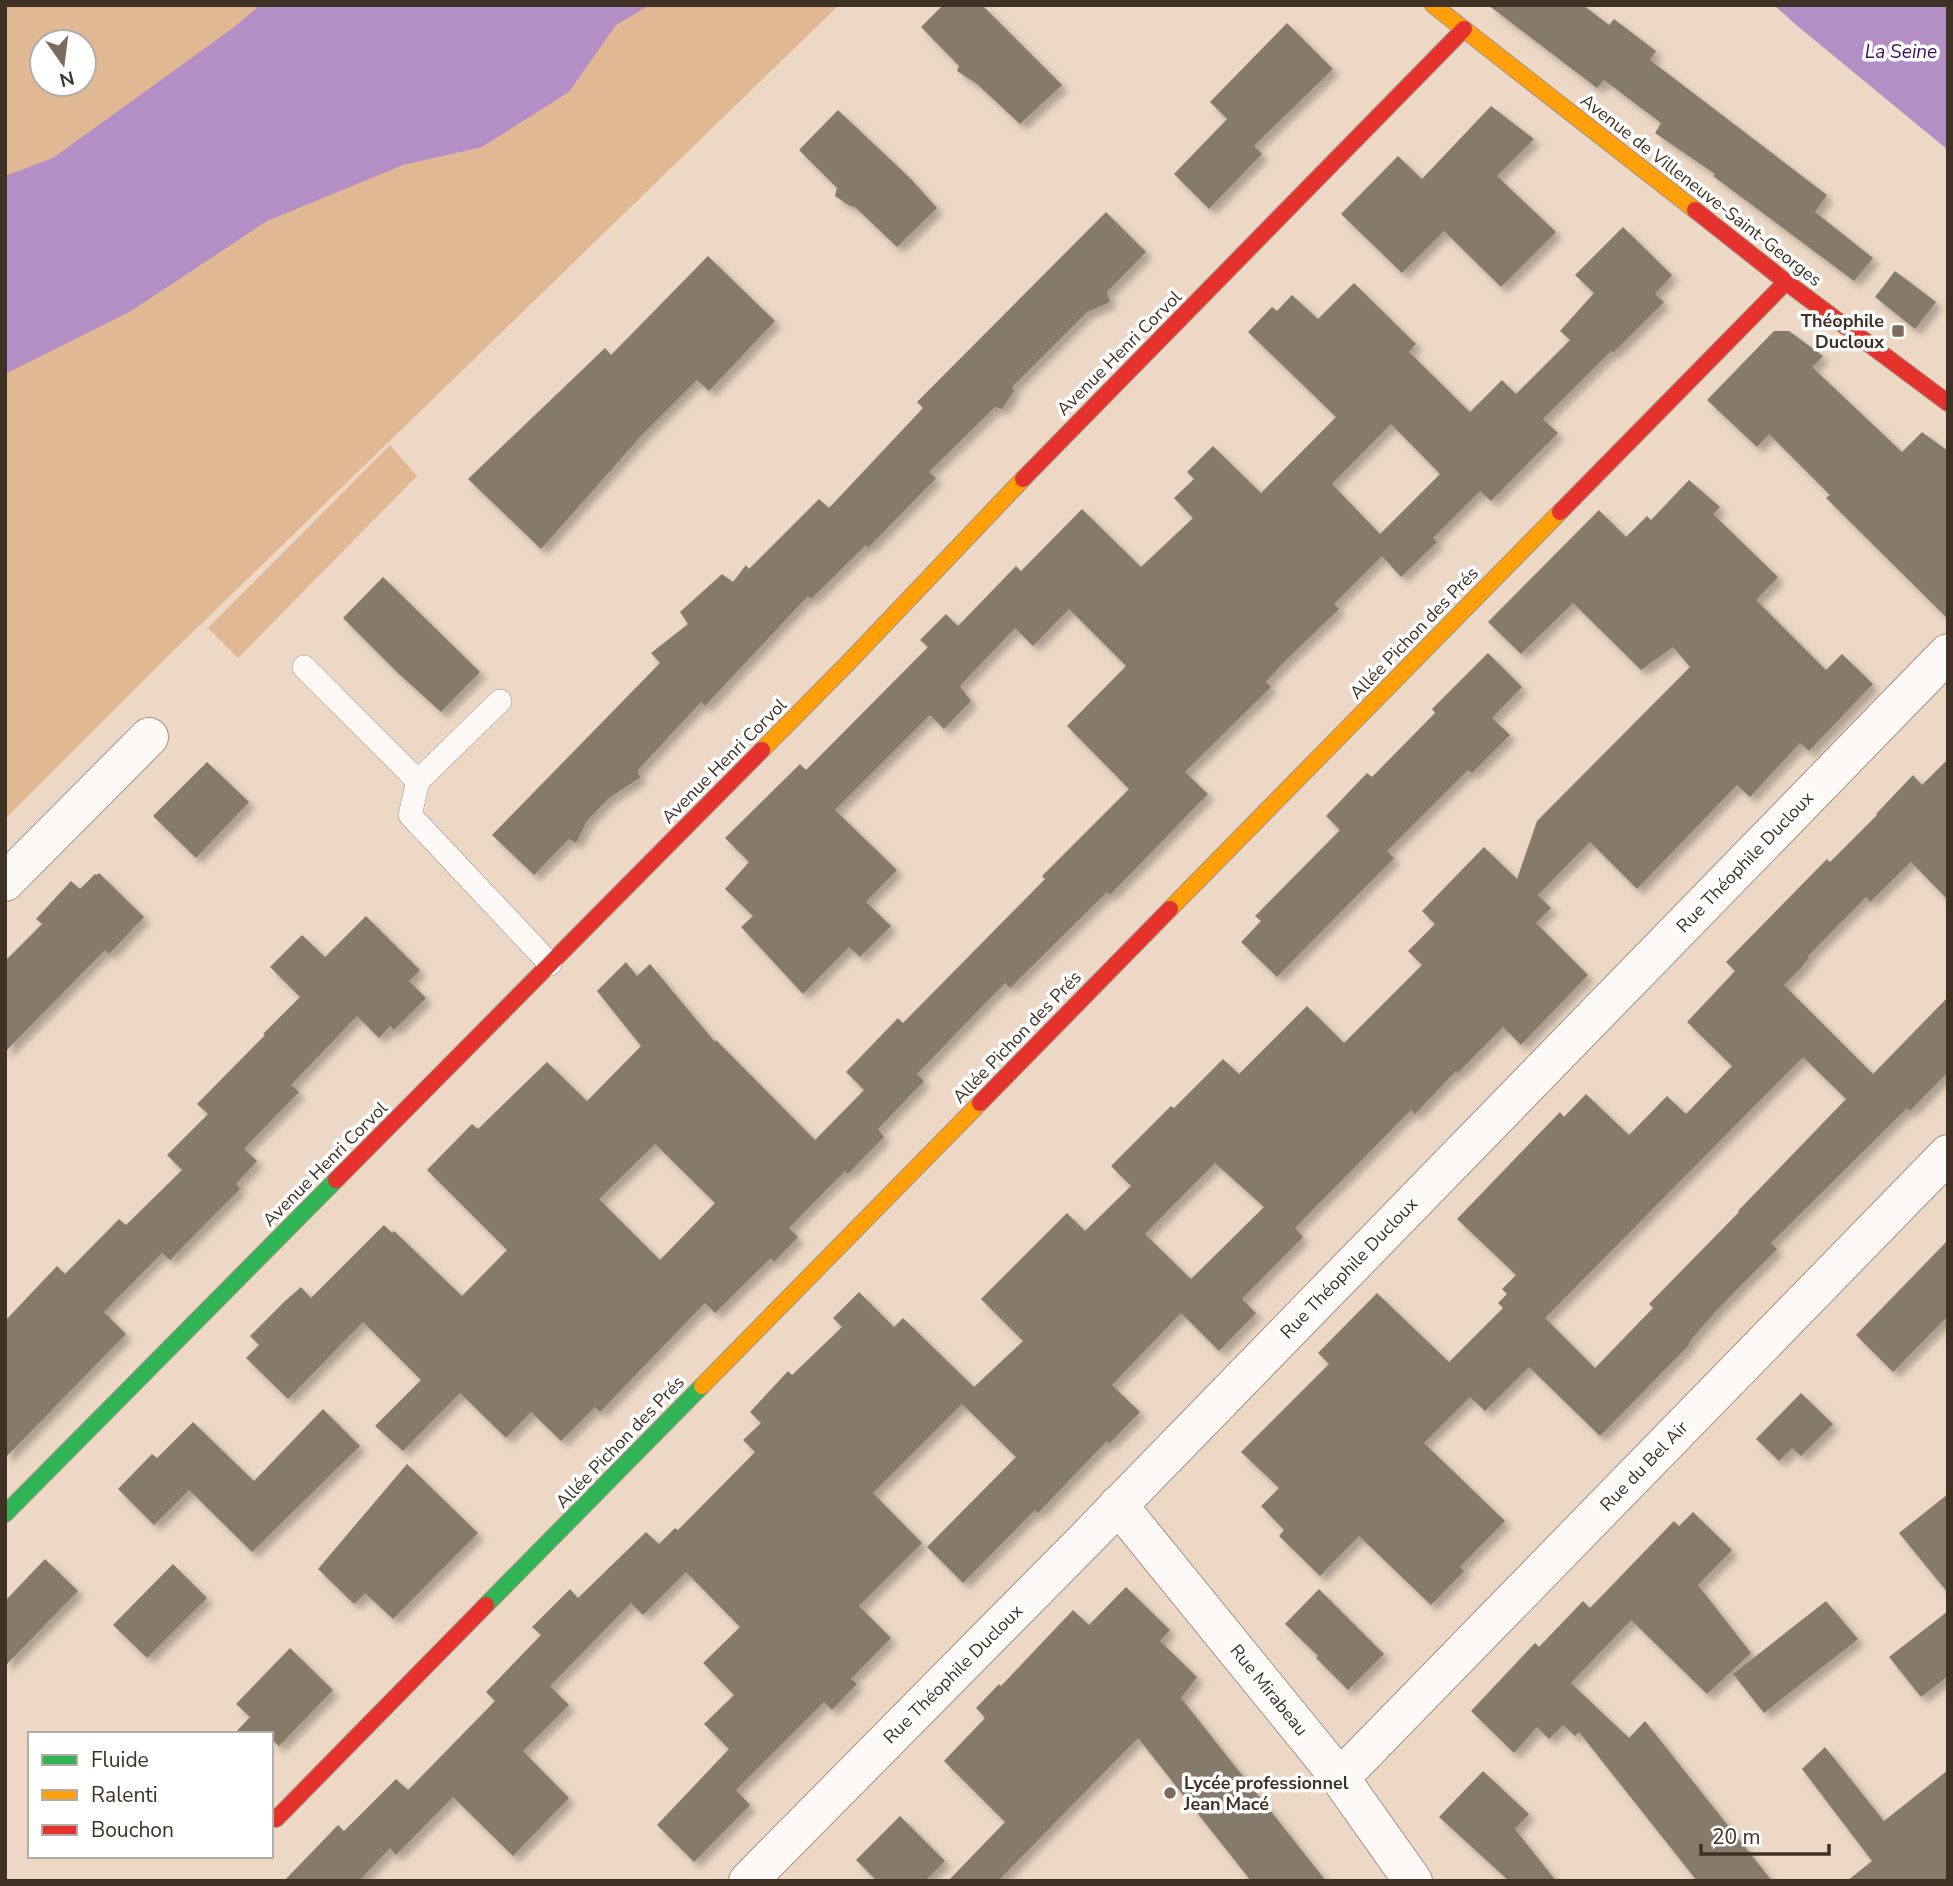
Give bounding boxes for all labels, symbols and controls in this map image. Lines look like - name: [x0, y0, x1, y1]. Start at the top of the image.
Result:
- north arrow: [28, 28, 98, 98]
- water label: La Seine: [1865, 39, 1937, 65]
- text: N: [57, 64, 77, 93]
- street label: Avenue de Villeneuve-Saint-Georges: [1575, 88, 1827, 292]
- street label: Avenue Henri Corvol: [1051, 285, 1187, 421]
- place label: Théophile Ducloux: [1801, 309, 1884, 354]
- marker: Théophile Ducloux: [1890, 323, 1906, 339]
- street label: Allée Pichon des Prés: [1344, 562, 1484, 704]
- street label: Avenue Henri Corvol: [656, 693, 792, 829]
- street label: Rue Théophile Ducloux: [1671, 786, 1819, 938]
- street label: Allée Pichon des Prés: [947, 966, 1087, 1108]
- street label: Avenue Henri Corvol: [257, 1096, 393, 1232]
- street label: Rue Théophile Ducloux: [1275, 1192, 1423, 1344]
- street label: Allée Pichon des Prés: [550, 1371, 690, 1513]
- street label: Rue du Bel Air: [1595, 1415, 1694, 1516]
- street label: Rue Théophile Ducloux: [878, 1599, 1028, 1749]
- street label: Rue Mirabeau: [1225, 1639, 1313, 1741]
- legend: [28, 1732, 273, 1858]
- text: Fluide: [91, 1746, 149, 1774]
- place label: Lycée professionnel Jean Macé: [1183, 1771, 1349, 1816]
- text: Ralenti: [91, 1781, 158, 1809]
- marker: Lycée professionnel Jean Macé: [1162, 1785, 1178, 1801]
- scale bar: [1701, 1812, 1829, 1856]
- text: Bouchon: [91, 1816, 174, 1844]
- text: 20 m: [1712, 1823, 1761, 1851]

